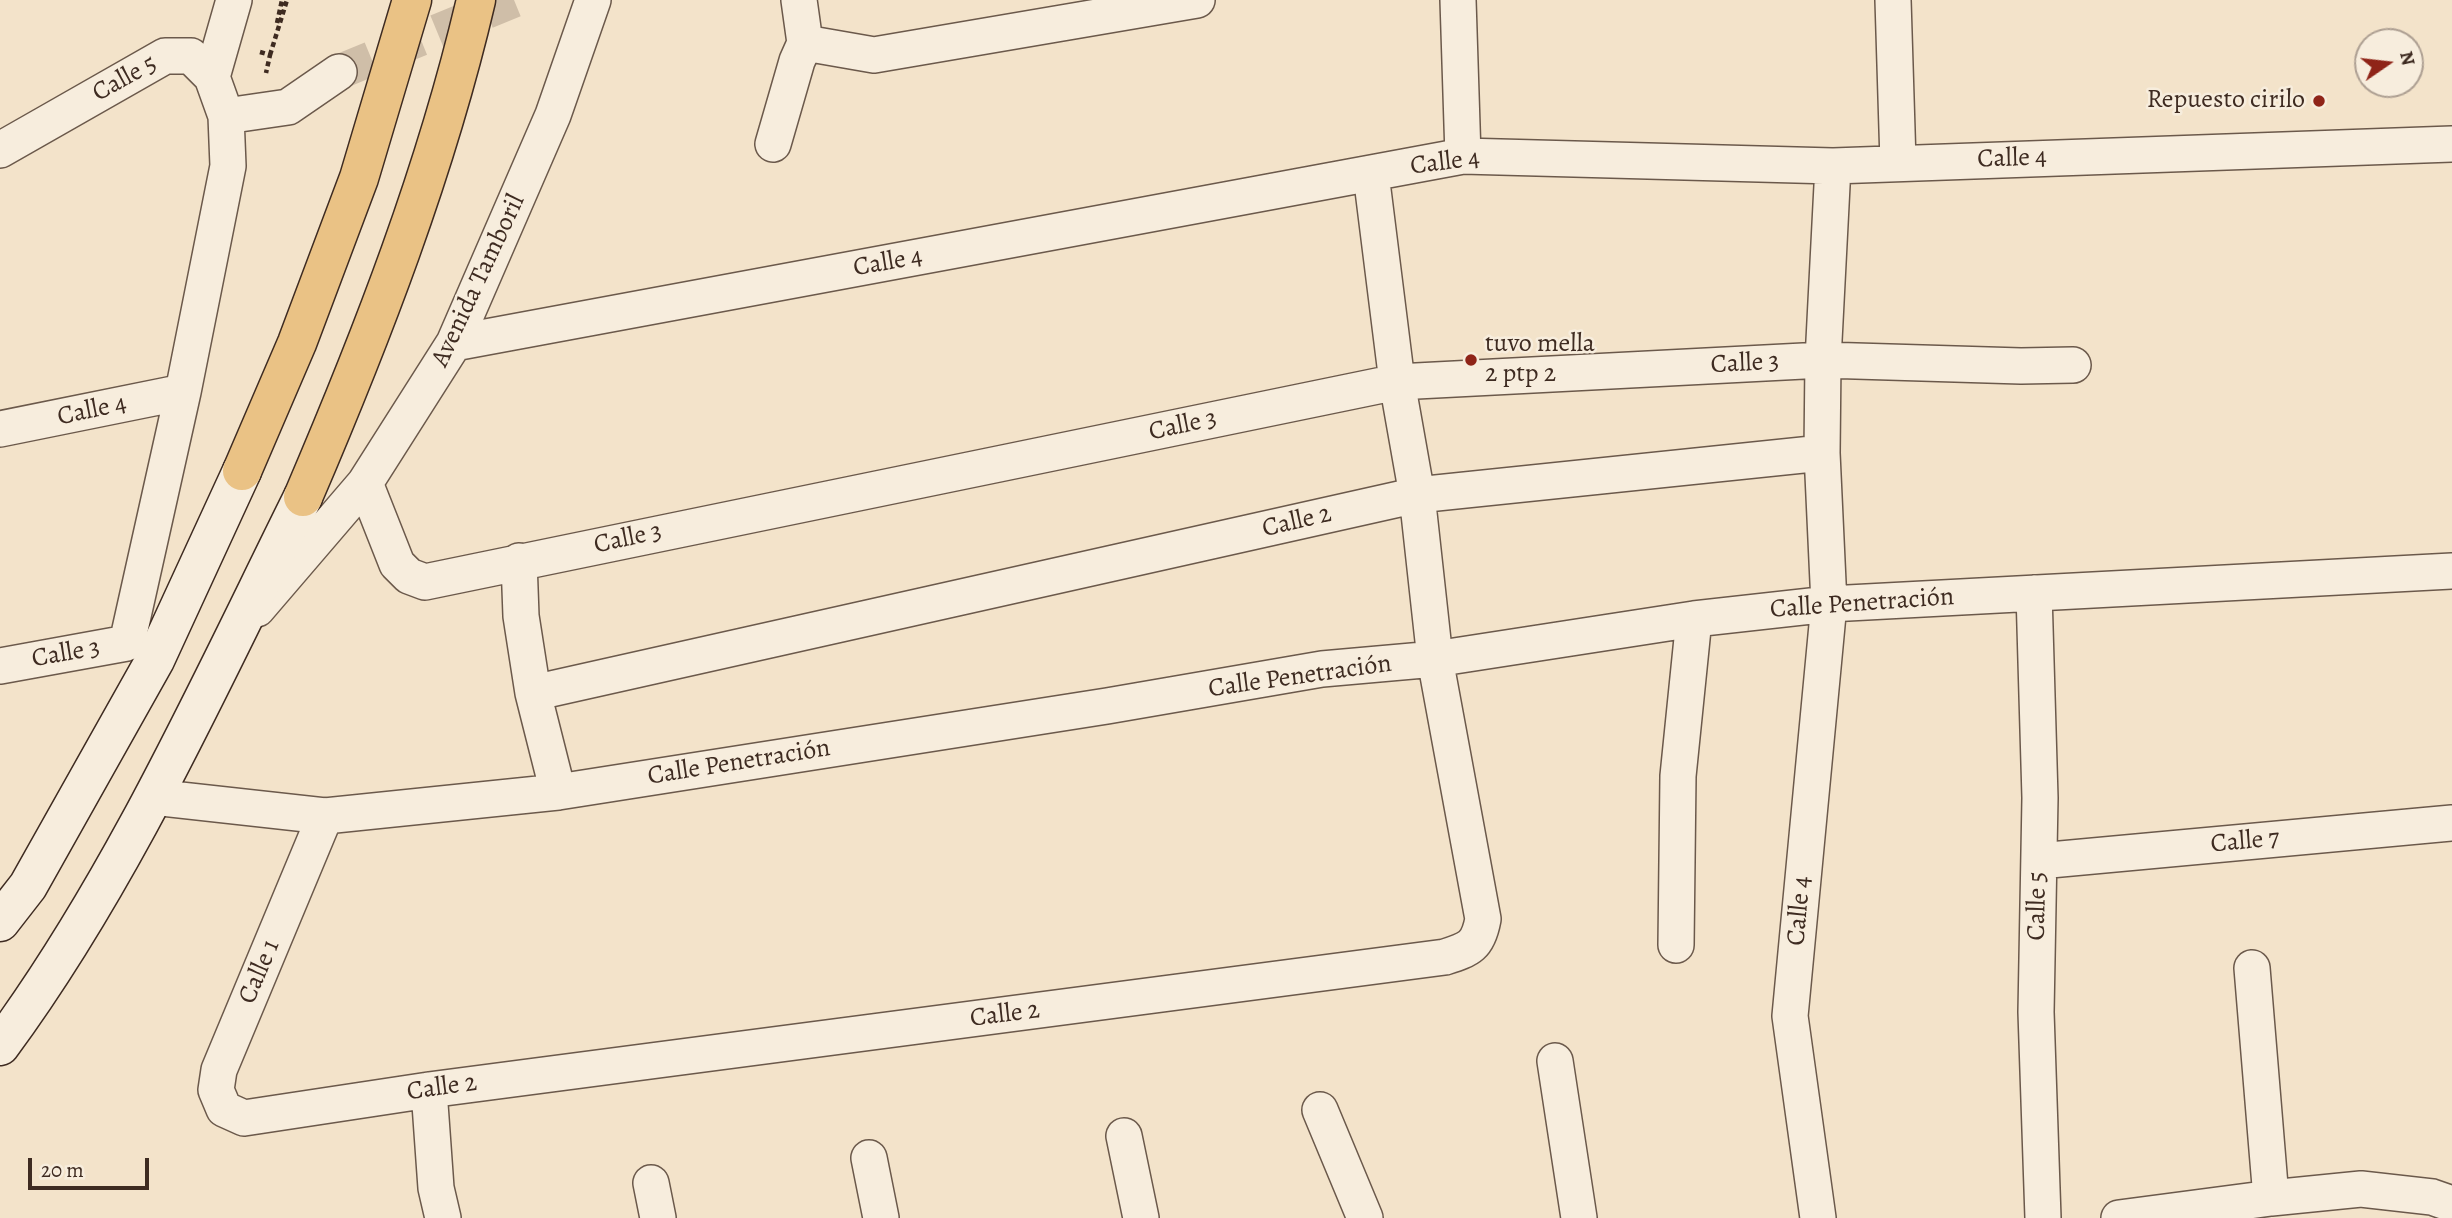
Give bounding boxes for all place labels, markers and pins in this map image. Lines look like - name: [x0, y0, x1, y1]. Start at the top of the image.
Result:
- place label: Repuesto cirilo: [2147, 85, 2305, 117]
- marker: Repuesto cirilo: [2311, 93, 2327, 109]
- place label: tuvo mella 2 ptp 2: [1485, 329, 1595, 390]
- marker: tuvo mella 2 ptp 2: [1463, 352, 1479, 368]

